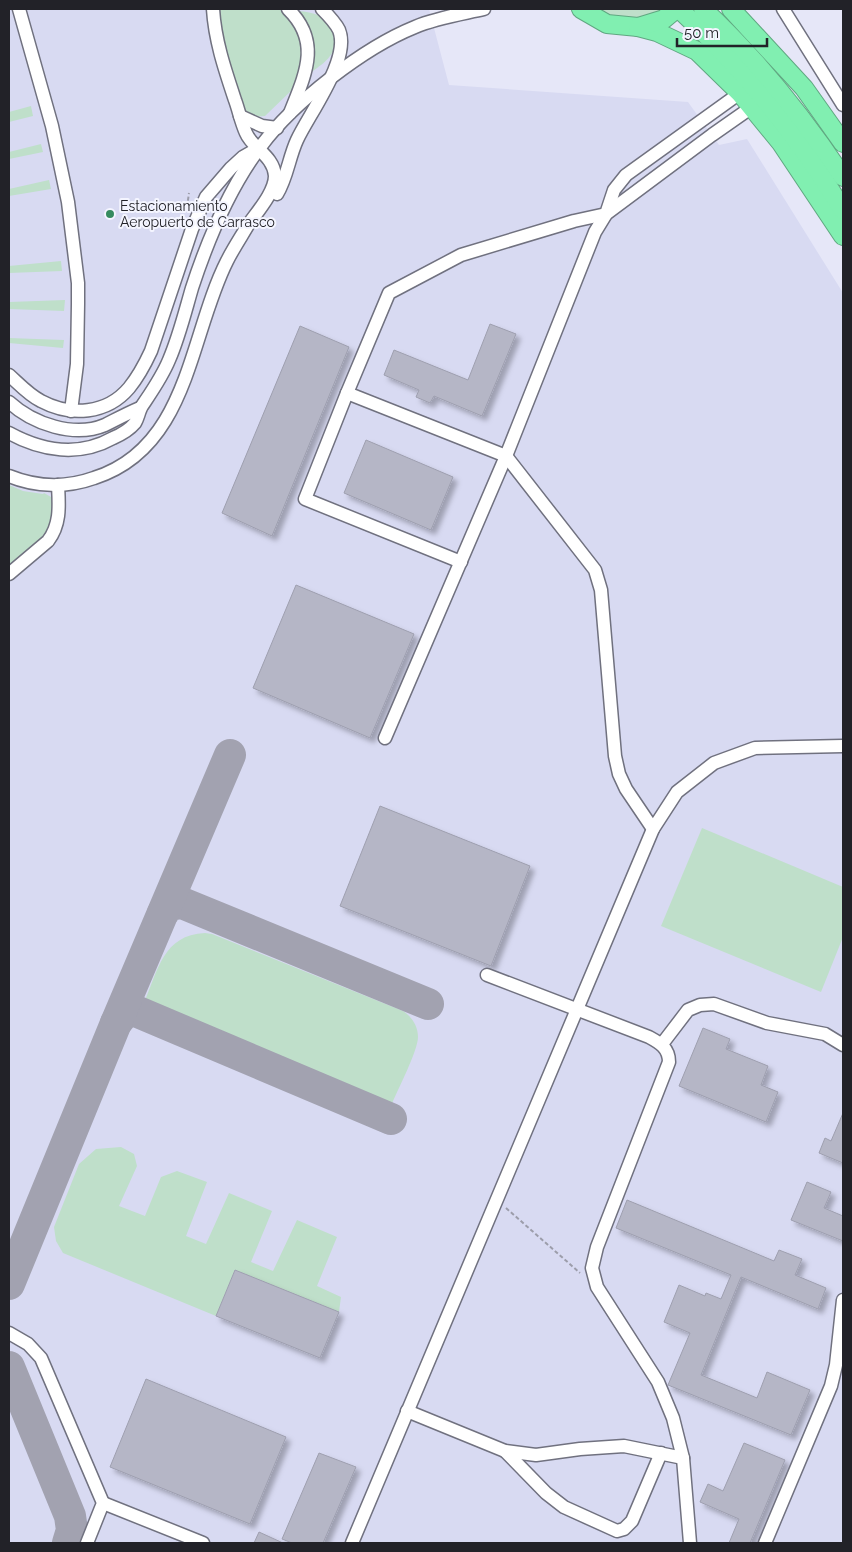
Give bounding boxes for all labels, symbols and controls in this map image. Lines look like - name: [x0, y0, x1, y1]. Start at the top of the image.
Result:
- scale bar: [677, 15, 767, 47]
- text: 50 m: [684, 24, 719, 42]
- place label: Estacionamiento Aeropuerto de Carrasco: [120, 198, 275, 230]
- marker: Estacionamiento Aeropuerto de Carrasco: [104, 208, 116, 220]

